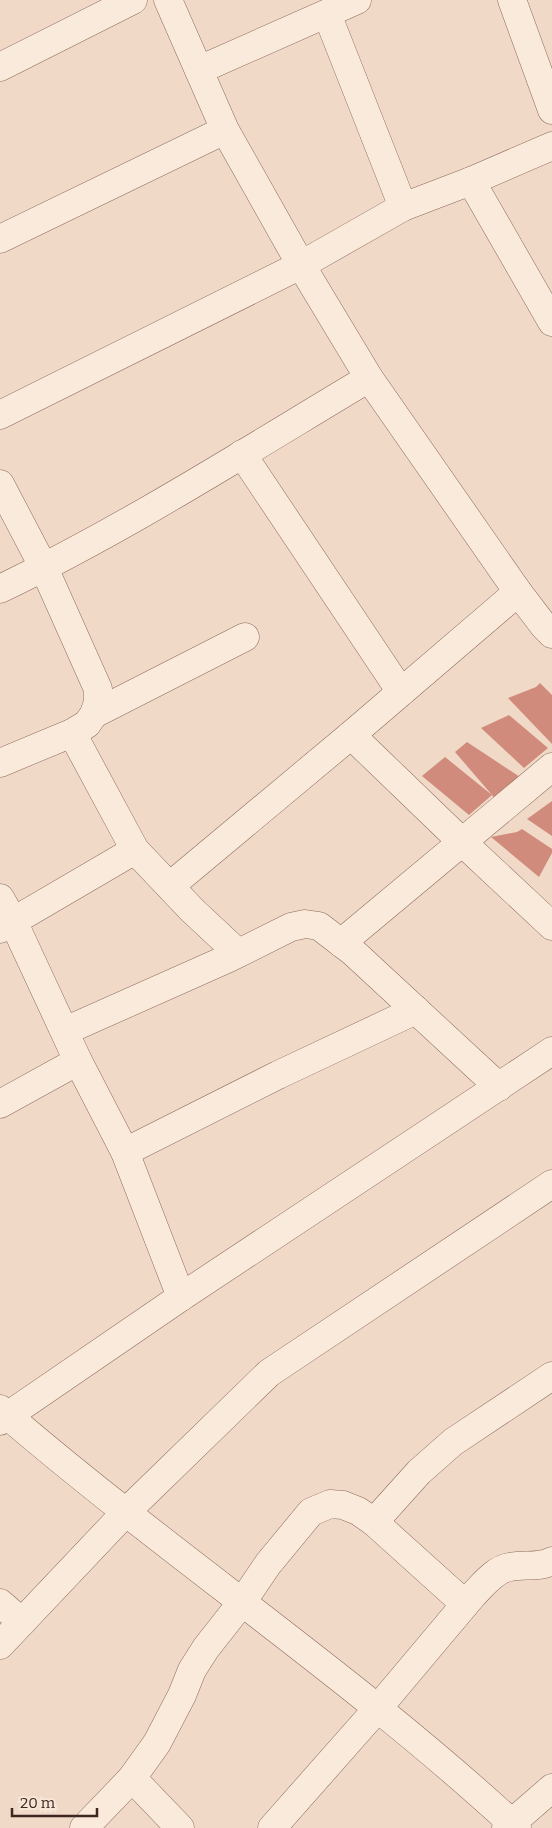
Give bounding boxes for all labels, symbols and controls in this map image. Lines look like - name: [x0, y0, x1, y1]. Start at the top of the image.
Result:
- scale bar: [12, 1786, 98, 1818]
- text: 20 m: [20, 1794, 56, 1812]

